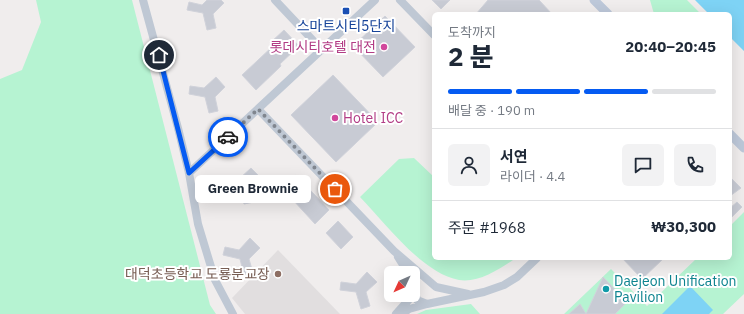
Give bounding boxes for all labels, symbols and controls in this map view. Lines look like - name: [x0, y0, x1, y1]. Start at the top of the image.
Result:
- marker: 스마트시티5단지: [341, 6, 351, 16]
- place label: 스마트시티5단지: [297, 17, 395, 35]
- text: 도착까지: [448, 24, 496, 41]
- text: 20:40–20:45: [625, 37, 716, 56]
- pin: [142, 38, 176, 72]
- place label: 롯데시티호텔 대전: [270, 38, 376, 56]
- text: 2 분: [448, 39, 494, 73]
- marker: 롯데시티호텔 대전: [379, 42, 389, 52]
- icon: home: [148, 44, 170, 66]
- text: 배달 중 · 190 m: [448, 102, 535, 119]
- place label: Hotel ICC: [343, 109, 404, 127]
- marker: Hotel ICC: [330, 113, 340, 123]
- courier: [208, 117, 248, 157]
- icon: car: [217, 126, 239, 148]
- button: person: [448, 144, 490, 186]
- button: chat: [622, 144, 664, 186]
- button: phone: [674, 144, 716, 186]
- text: 서연: [500, 147, 528, 166]
- text: 라이더 · 4.4: [500, 168, 565, 185]
- pin: [318, 172, 352, 206]
- callout: Green Brownie: [195, 175, 311, 203]
- icon: bag: [324, 178, 346, 200]
- text: Green Brownie: [208, 180, 298, 197]
- text: ₩30,300: [651, 217, 716, 236]
- text: 주문 #1968: [448, 218, 526, 237]
- place label: 대덕초등학교 도룡분교장: [125, 265, 270, 283]
- north arrow: [384, 266, 420, 302]
- map controls: [384, 266, 420, 302]
- marker: 대덕초등학교 도룡분교장: [273, 269, 283, 279]
- place label: Daejeon Unification Pavilion: [614, 272, 736, 306]
- marker: Daejeon Unification Pavilion: [601, 284, 611, 294]

